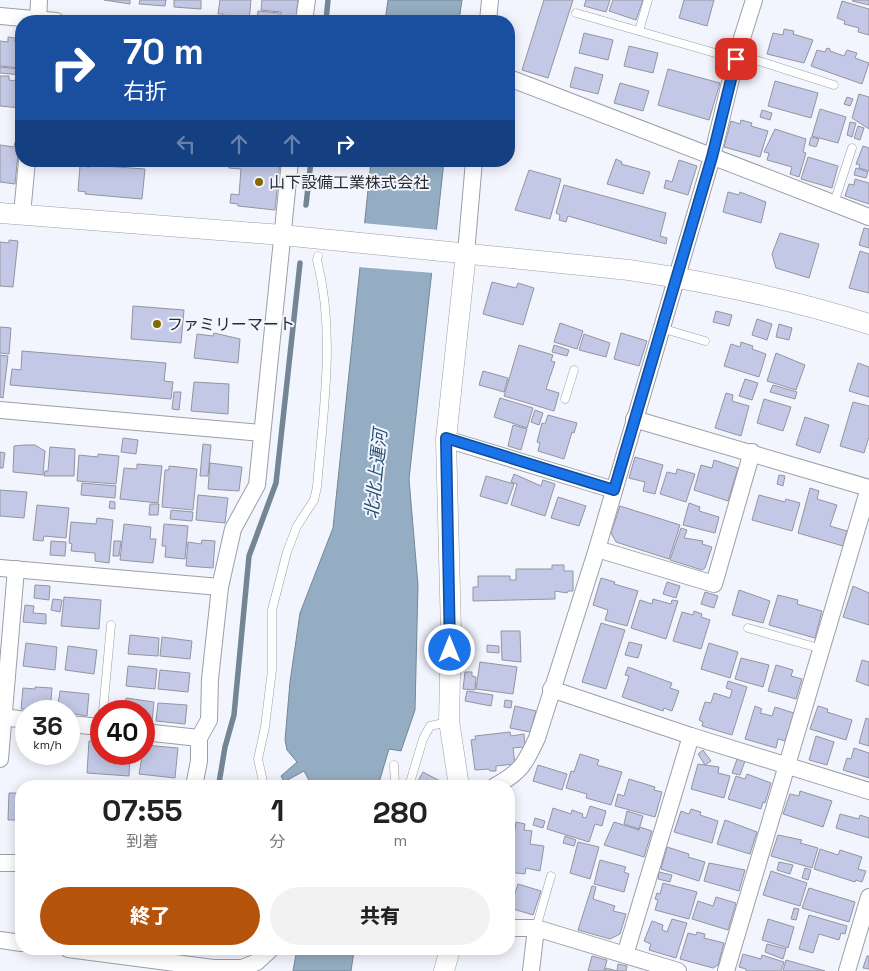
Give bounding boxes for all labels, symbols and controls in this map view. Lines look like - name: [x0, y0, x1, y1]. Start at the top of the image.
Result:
- text: 70 m: [123, 30, 204, 74]
- icon: right: [40, 35, 105, 100]
- pin: [715, 38, 757, 80]
- icon: arrive: [722, 45, 750, 73]
- text: 右折: [123, 77, 167, 105]
- icon: left: [172, 130, 200, 158]
- icon: ahead: [225, 130, 253, 158]
- icon: ahead: [278, 130, 306, 158]
- icon: right: [331, 130, 359, 158]
- place label: 山下設備工業株式会社: [269, 172, 429, 193]
- marker: 山下設備工業株式会社: [253, 176, 265, 188]
- place label: ファミリーマート: [167, 314, 295, 335]
- marker: ファミリーマート: [151, 318, 163, 330]
- water label: 北北上運河: [359, 425, 392, 520]
- position arrow: [423, 623, 475, 675]
- speed limit sign: 40: [90, 700, 155, 765]
- text: 36: [32, 710, 63, 742]
- text: km/h: [33, 737, 62, 753]
- text: 07:55: [102, 791, 182, 830]
- text: 1: [271, 791, 284, 830]
- text: 280: [373, 793, 428, 832]
- text: m: [393, 830, 407, 851]
- text: 到着: [126, 831, 158, 852]
- text: 分: [270, 831, 286, 852]
- button: 終了: [40, 887, 260, 945]
- button: 共有: [270, 887, 490, 945]

